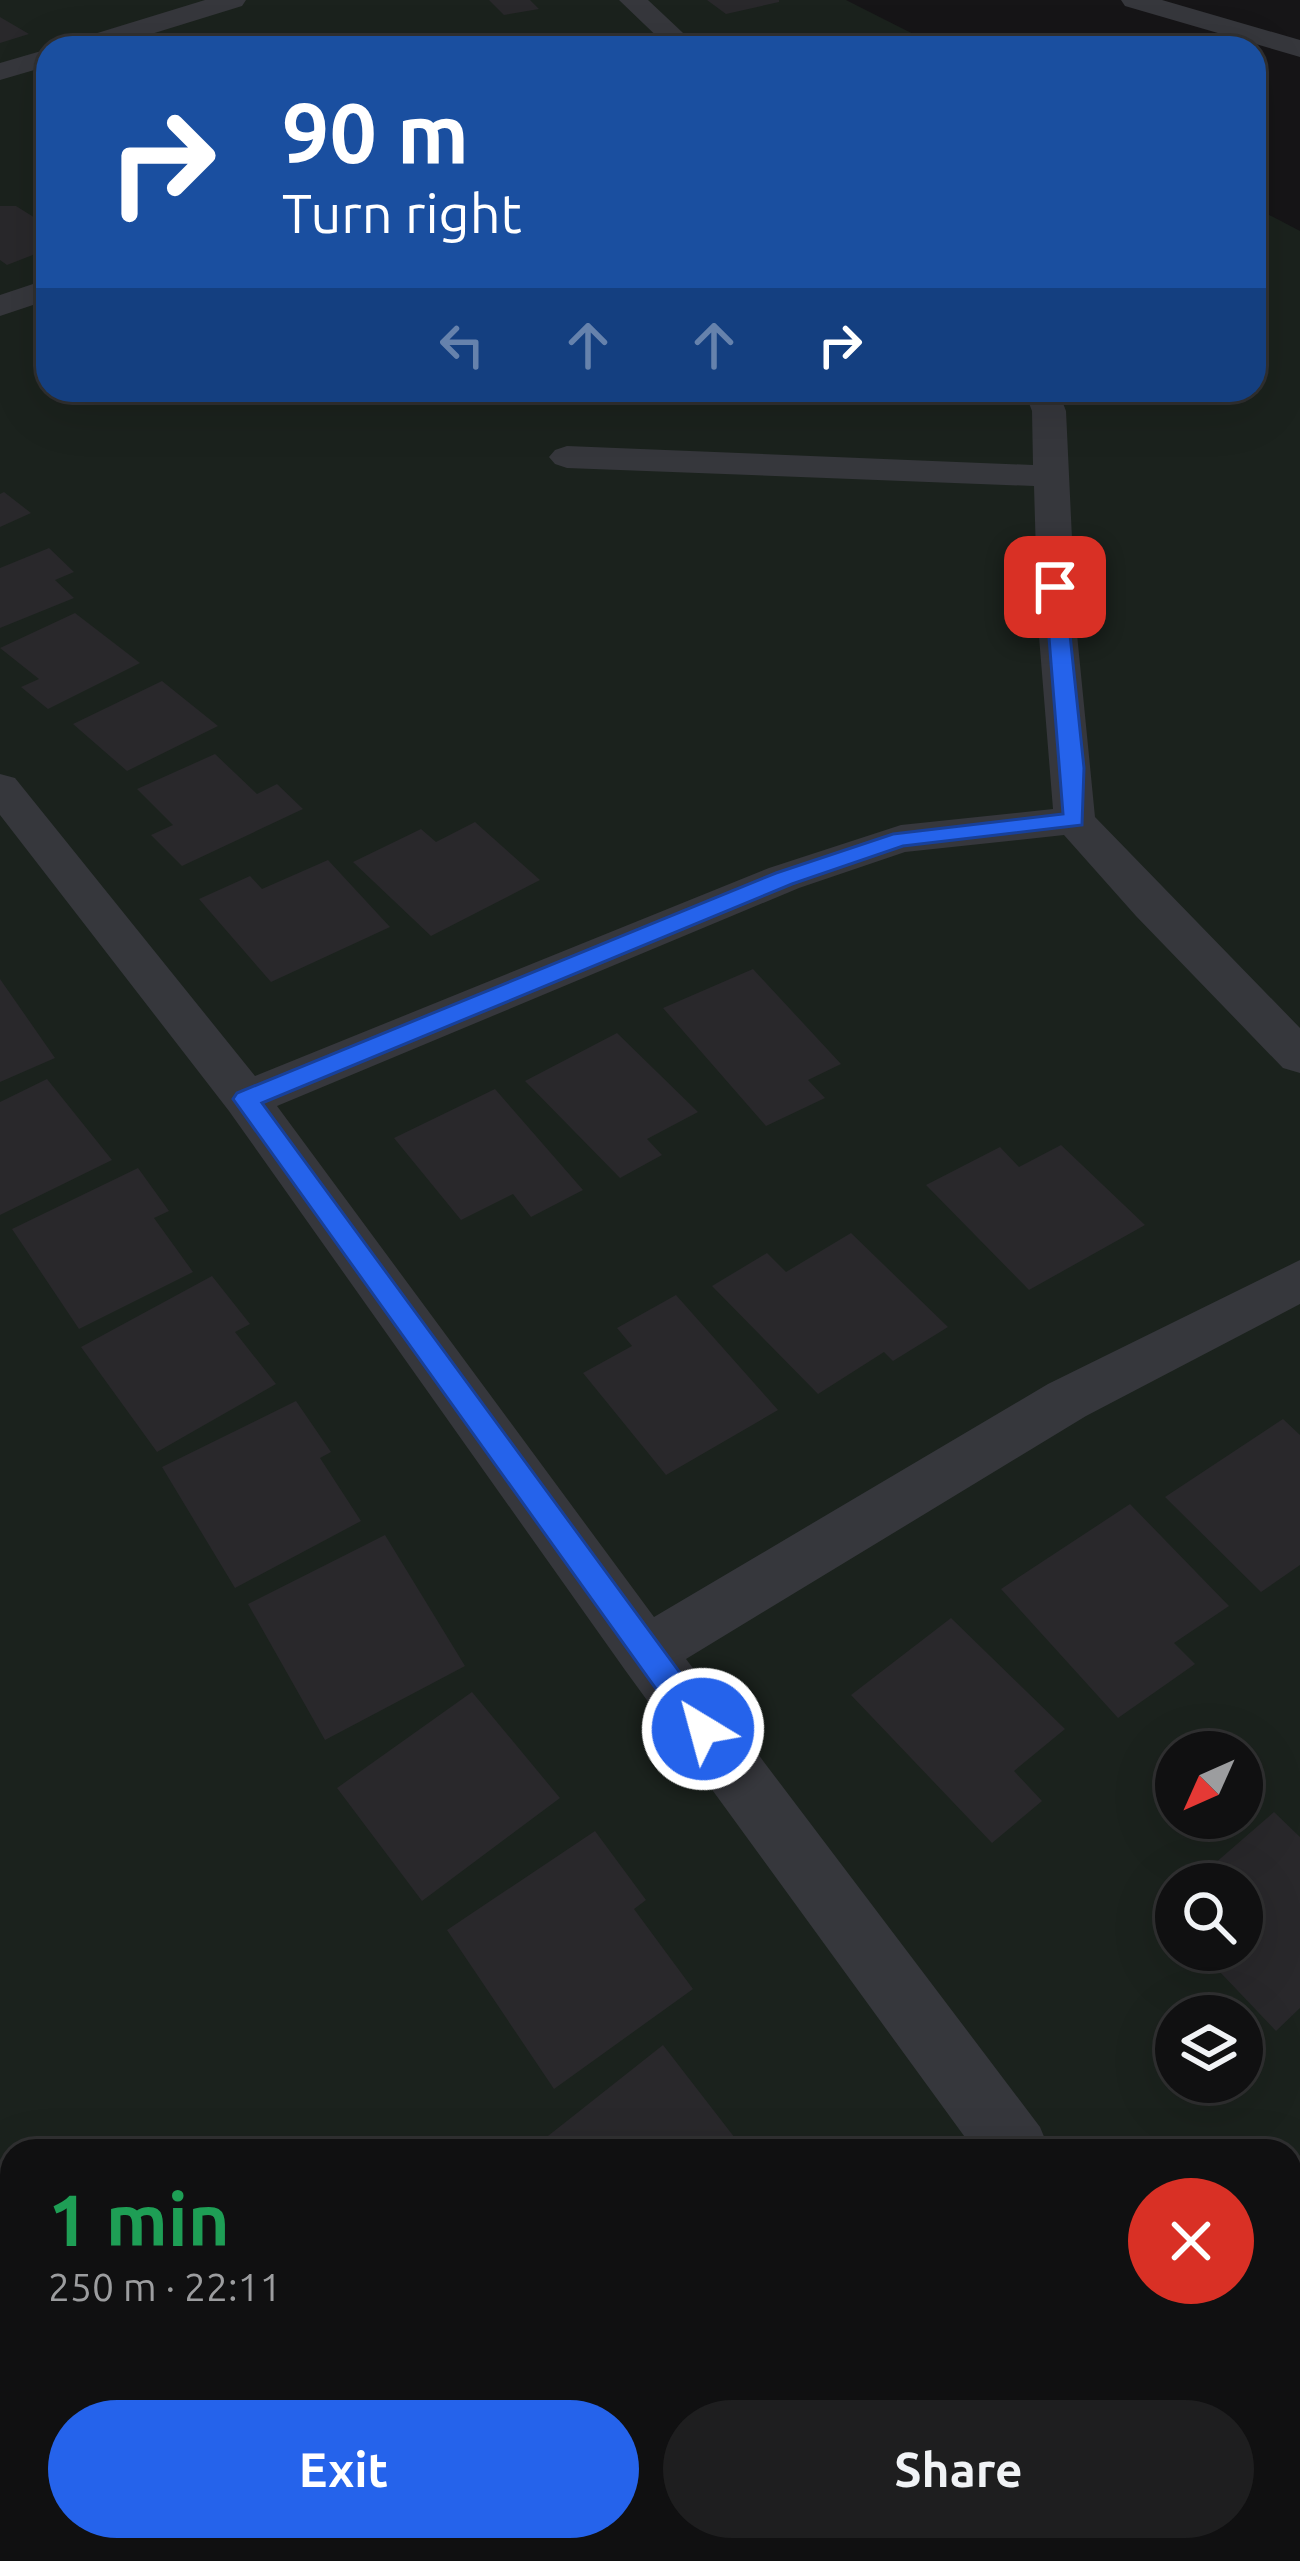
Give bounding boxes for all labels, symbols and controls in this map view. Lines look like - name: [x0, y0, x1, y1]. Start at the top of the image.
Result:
- icon: right: [84, 84, 240, 240]
- text: 90 m: [282, 85, 469, 179]
- text: Turn right: [282, 183, 522, 243]
- icon: left: [429, 312, 495, 378]
- icon: ahead: [555, 312, 621, 378]
- icon: ahead: [681, 312, 747, 378]
- icon: right: [807, 312, 873, 378]
- pin: [1004, 536, 1106, 638]
- icon: arrive: [1022, 554, 1088, 620]
- position arrow: [640, 1666, 766, 1792]
- north arrow: [1155, 1731, 1263, 1839]
- map controls: [1155, 1731, 1263, 2103]
- button: search: [1155, 1863, 1263, 1971]
- button: layers: [1155, 1995, 1263, 2103]
- button: close: [1128, 2178, 1254, 2304]
- text: 1 min: [48, 2179, 230, 2260]
- text: 250 m · 22:11: [48, 2265, 282, 2308]
- button: Exit: [48, 2400, 639, 2538]
- button: Share: [663, 2400, 1254, 2538]

